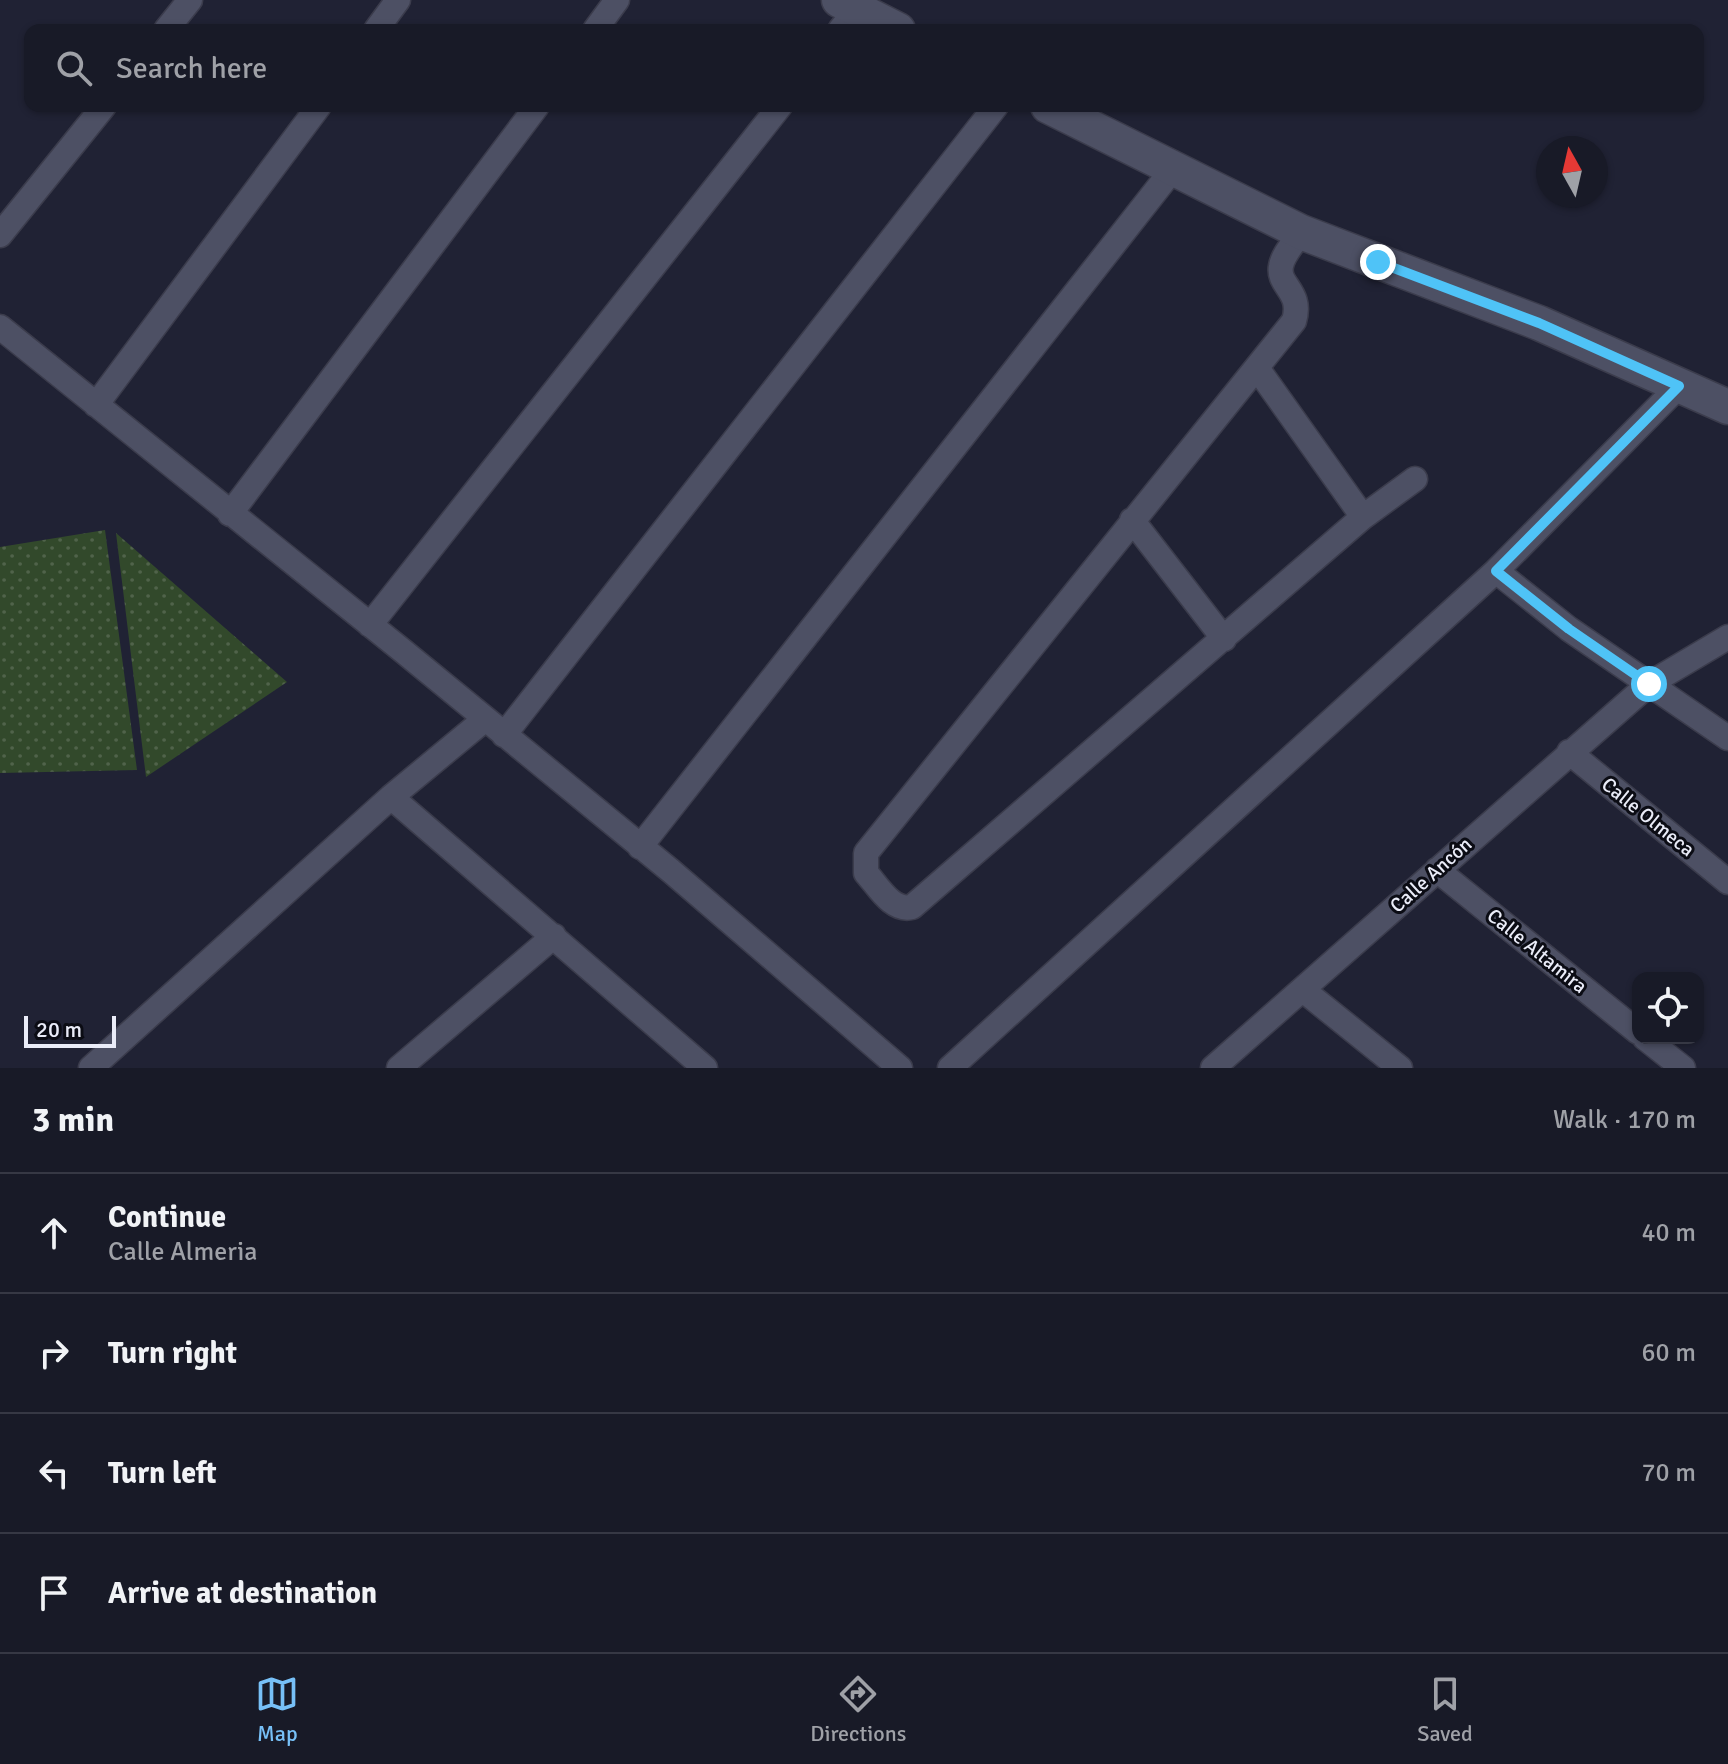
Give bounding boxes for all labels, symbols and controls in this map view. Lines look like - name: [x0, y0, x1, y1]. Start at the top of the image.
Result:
- search box: [24, 24, 1704, 112]
- icon: search: [52, 46, 96, 90]
- text: Search here: [116, 50, 267, 87]
- north arrow: [1536, 136, 1608, 208]
- route end: [1360, 244, 1396, 280]
- route start: [1631, 666, 1667, 702]
- street label: Calle Olmeca: [1596, 772, 1700, 862]
- street label: Calle Ancón: [1385, 832, 1477, 918]
- street label: Calle Altamira: [1482, 903, 1592, 999]
- map controls: [1632, 972, 1704, 1044]
- button: locate: [1632, 972, 1704, 1044]
- scale bar: [24, 1012, 116, 1048]
- text: 20 m: [36, 1016, 82, 1043]
- text: 3 min: [32, 1099, 114, 1141]
- text: Walk · 170 m: [1553, 1104, 1696, 1136]
- text: Continue: [108, 1199, 226, 1236]
- icon: ahead: [32, 1211, 76, 1255]
- text: 40 m: [1641, 1217, 1696, 1249]
- text: Calle Almeria: [108, 1236, 257, 1268]
- icon: right: [32, 1331, 76, 1375]
- text: Turn right: [108, 1335, 237, 1372]
- text: 60 m: [1641, 1337, 1696, 1369]
- icon: left: [32, 1451, 76, 1495]
- text: Turn left: [108, 1455, 217, 1492]
- text: 70 m: [1641, 1457, 1696, 1489]
- icon: arrive: [32, 1571, 76, 1615]
- text: Arrive at destination: [108, 1575, 377, 1612]
- tab: Map: [255, 1672, 299, 1747]
- tab: Directions: [810, 1672, 906, 1747]
- tab: Saved: [1417, 1672, 1473, 1747]

